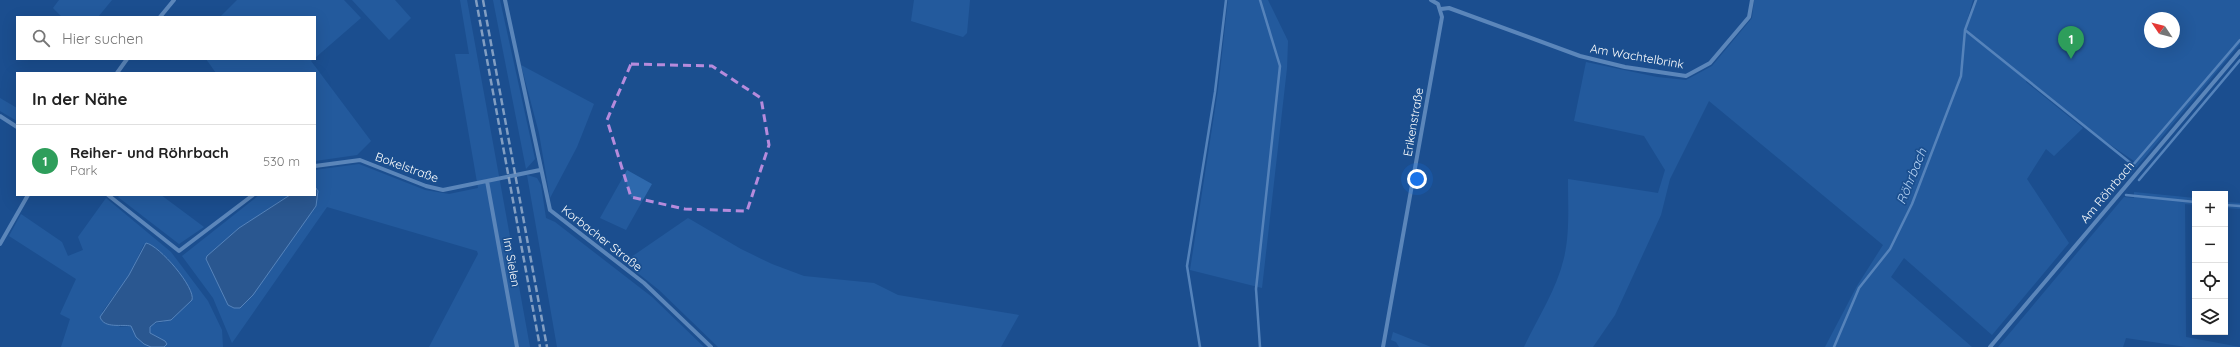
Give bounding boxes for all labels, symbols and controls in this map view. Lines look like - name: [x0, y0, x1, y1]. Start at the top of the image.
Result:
- north arrow: [2144, 12, 2180, 48]
- search box: [16, 16, 316, 60]
- pin: 1: [2058, 26, 2084, 59]
- icon: search: [30, 27, 52, 49]
- text: Hier suchen: [62, 29, 143, 48]
- street label: Am Wachtelbrink: [1589, 40, 1685, 72]
- street label: Erikenstraße: [1400, 86, 1426, 157]
- text: In der Nähe: [32, 88, 128, 109]
- text: Reiher- und Röhrbach: [70, 143, 229, 162]
- water label: Röhrbach: [1893, 145, 1930, 206]
- street label: Bokelstraße: [373, 149, 441, 185]
- text: 1: [42, 153, 48, 169]
- text: 530 m: [263, 153, 300, 169]
- street label: Am Röhrbach: [2077, 158, 2137, 226]
- text: Park: [70, 162, 98, 178]
- your location: [1407, 169, 1427, 189]
- map controls: [2192, 191, 2228, 335]
- button: +: [2192, 191, 2228, 227]
- street label: Korbacher Straße: [559, 202, 646, 274]
- button: −: [2192, 227, 2228, 263]
- street label: Im Sielen: [500, 236, 524, 288]
- button: locate: [2192, 263, 2228, 299]
- button: layers: [2192, 299, 2228, 335]

